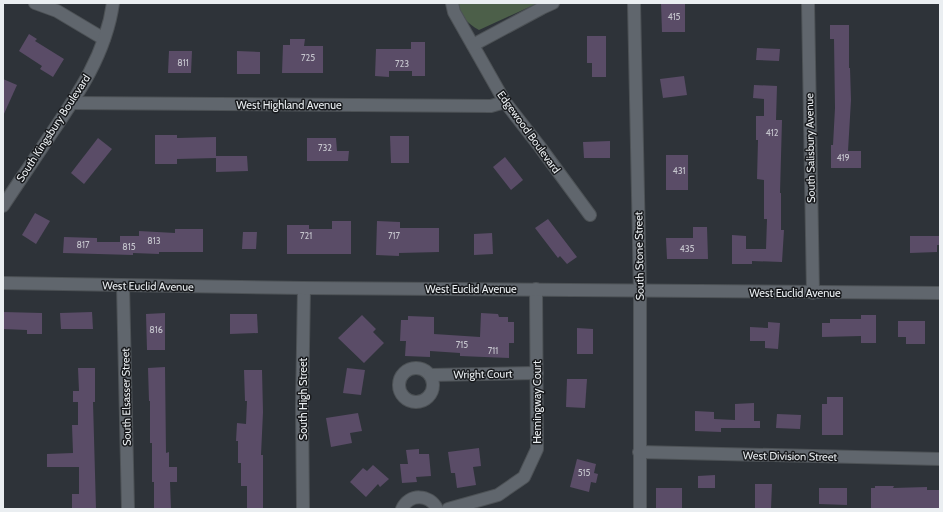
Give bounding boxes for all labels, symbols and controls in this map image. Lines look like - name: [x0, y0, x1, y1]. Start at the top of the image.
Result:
- house number: 415: [667, 11, 681, 22]
- house number: 725: [301, 52, 315, 63]
- house number: 811: [177, 57, 189, 68]
- house number: 723: [395, 58, 409, 69]
- street label: South Kingsbury Boulevard: [13, 72, 93, 184]
- street label: Edgewood Boulevard: [494, 88, 564, 176]
- street label: South Salisbury Avenue: [802, 93, 818, 203]
- street label: West Highland Avenue: [236, 98, 342, 112]
- house number: 412: [766, 127, 779, 138]
- house number: 732: [318, 142, 332, 153]
- house number: 419: [836, 152, 850, 163]
- house number: 431: [672, 165, 686, 176]
- street label: South Stone Street: [631, 211, 647, 301]
- house number: 721: [300, 230, 312, 241]
- house number: 717: [388, 230, 400, 241]
- house number: 813: [147, 235, 161, 246]
- house number: 817: [77, 239, 90, 250]
- house number: 815: [122, 241, 136, 252]
- house number: 435: [680, 243, 695, 254]
- street label: West Euclid Avenue: [102, 278, 194, 294]
- street label: West Euclid Avenue: [425, 282, 517, 296]
- street label: West Euclid Avenue: [749, 286, 841, 300]
- house number: 816: [149, 324, 163, 335]
- house number: 715: [456, 339, 468, 350]
- house number: 711: [488, 345, 498, 356]
- street label: South Elsasser Street: [118, 348, 134, 446]
- street label: South High Street: [296, 357, 310, 440]
- street label: Hemingway Court: [530, 360, 544, 444]
- street label: Wright Court: [453, 366, 513, 382]
- street label: West Division Street: [743, 448, 837, 464]
- house number: 515: [578, 467, 590, 478]

